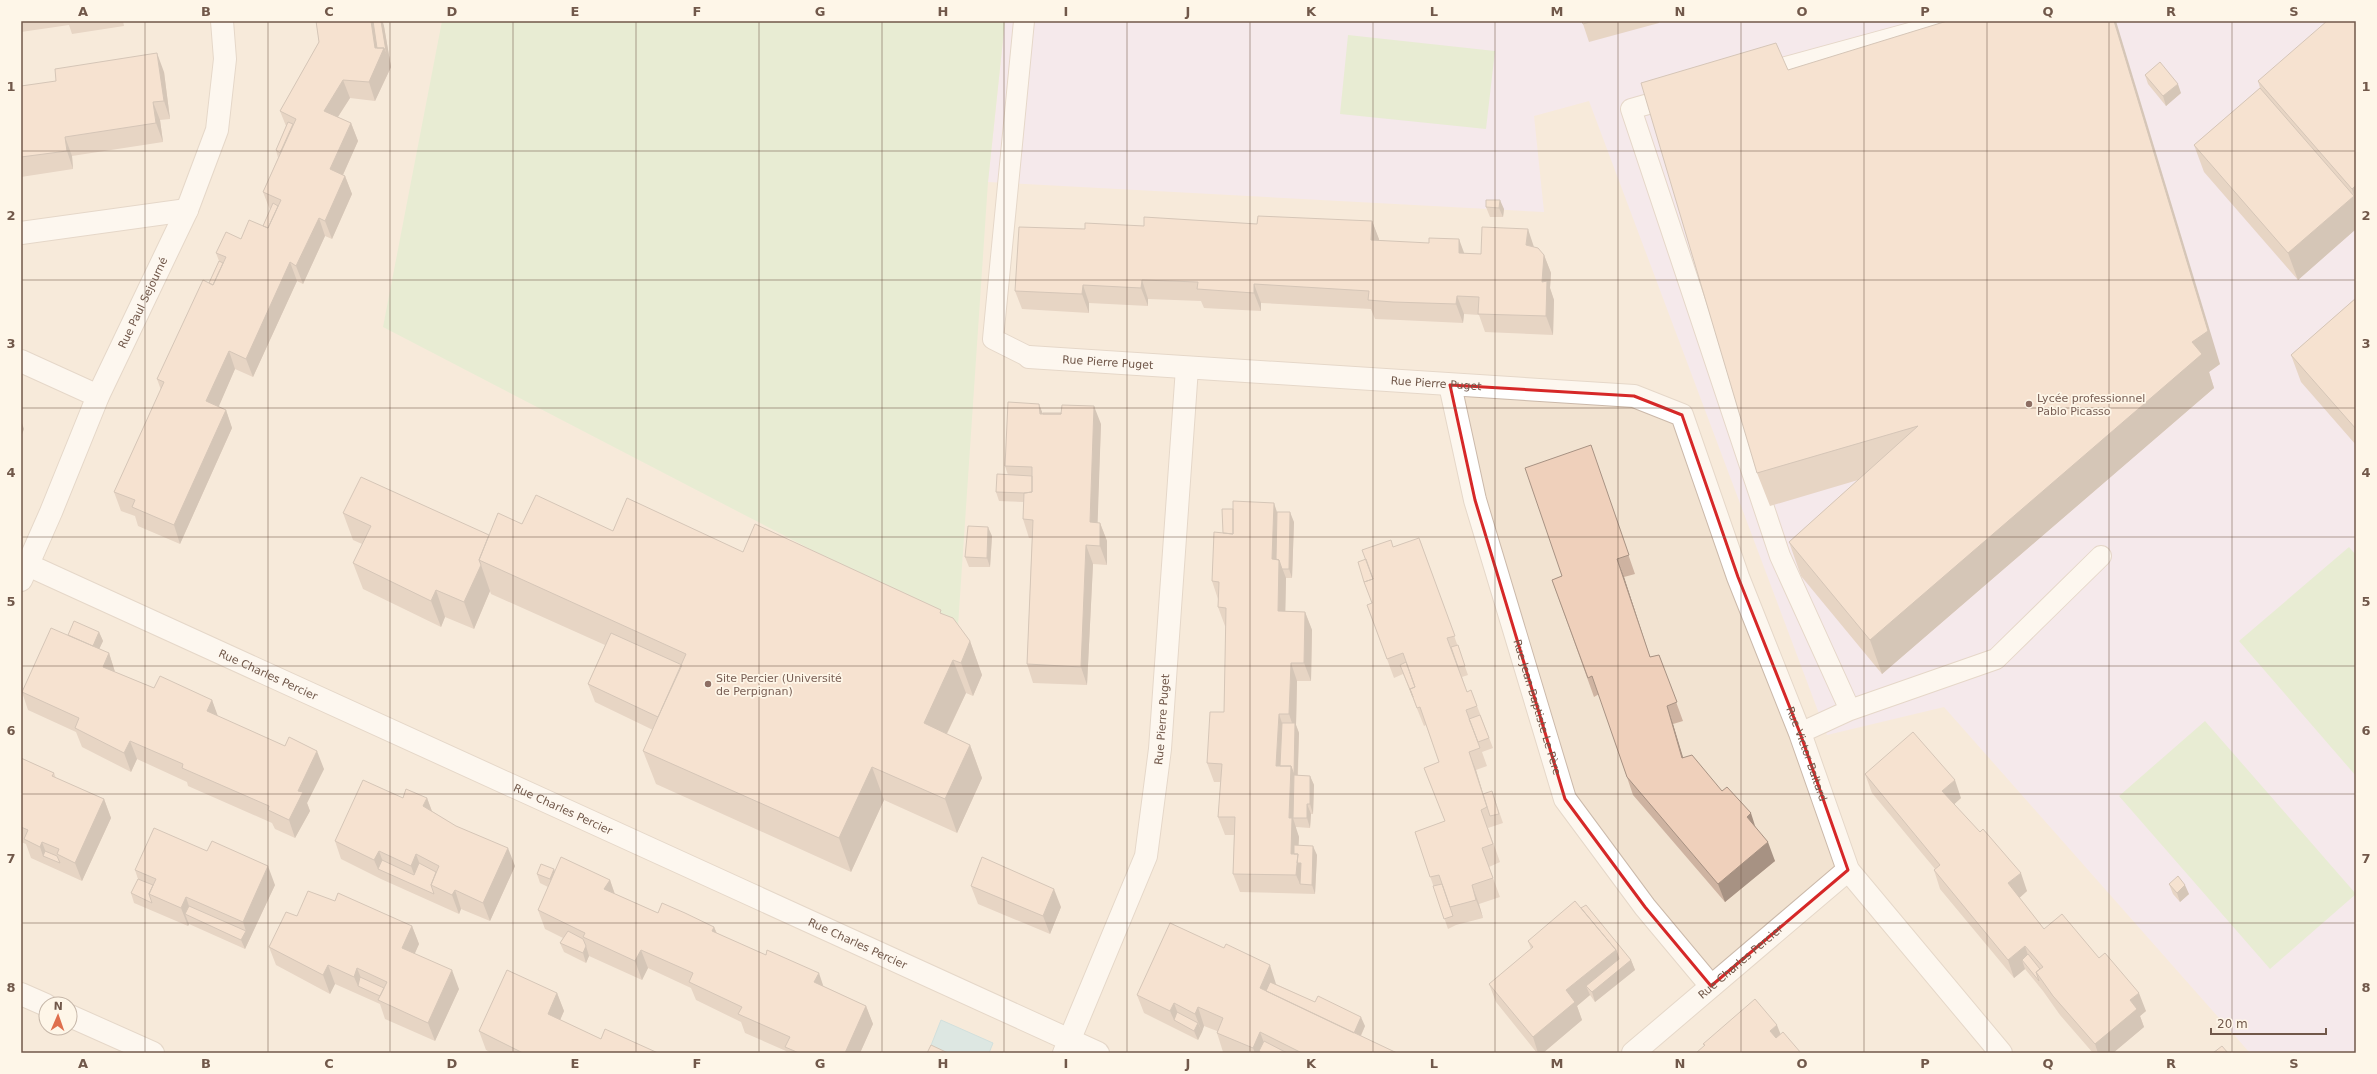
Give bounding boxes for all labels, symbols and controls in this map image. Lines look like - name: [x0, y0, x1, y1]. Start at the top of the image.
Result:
- text: A: [78, 4, 88, 19]
- text: B: [201, 4, 211, 19]
- text: C: [324, 4, 334, 19]
- text: D: [447, 4, 458, 19]
- text: E: [571, 4, 579, 19]
- text: F: [693, 4, 701, 19]
- text: G: [815, 4, 825, 19]
- text: H: [938, 4, 948, 19]
- text: I: [1064, 4, 1068, 19]
- text: J: [1185, 4, 1190, 19]
- text: K: [1306, 4, 1317, 19]
- text: L: [1430, 4, 1438, 19]
- text: M: [1551, 4, 1563, 19]
- text: N: [1675, 4, 1685, 19]
- text: O: [1796, 4, 1808, 19]
- text: P: [1920, 4, 1930, 19]
- text: Q: [2042, 4, 2054, 19]
- text: R: [2166, 4, 2176, 19]
- text: S: [2289, 4, 2299, 19]
- text: 1: [6, 79, 16, 94]
- text: 1: [2361, 79, 2371, 94]
- text: 2: [6, 208, 16, 223]
- text: 2: [2361, 208, 2371, 223]
- street label: Rue Paul Sejourné: [116, 255, 171, 351]
- text: 3: [6, 336, 16, 351]
- text: 3: [2361, 336, 2371, 351]
- street label: Rue Pierre Puget: [1062, 353, 1154, 372]
- street label: Rue Pierre Puget: [1390, 374, 1483, 393]
- place label: Lycée professionnel Pablo Picasso: [2037, 392, 2145, 418]
- marker: Lycée professionnel Pablo Picasso: [2024, 399, 2034, 409]
- text: 4: [6, 465, 16, 480]
- text: 4: [2361, 465, 2371, 480]
- text: 5: [6, 594, 16, 609]
- text: 5: [2361, 594, 2371, 609]
- street label: Rue Jean-Baptiste Le Père: [1510, 638, 1563, 777]
- street label: Rue Charles Percier: [217, 647, 320, 703]
- place label: Site Percier (Université de Perpignan): [716, 672, 842, 698]
- street label: Rue Pierre Puget: [1152, 673, 1172, 766]
- marker: Site Percier (Université de Perpignan): [703, 679, 713, 689]
- street label: Rue Victor Baltard: [1783, 705, 1829, 803]
- text: 6: [6, 723, 16, 738]
- text: 6: [2361, 723, 2371, 738]
- street label: Rue Charles Percier: [511, 781, 615, 838]
- text: 7: [6, 851, 16, 866]
- text: 7: [2361, 851, 2371, 866]
- street label: Rue Charles Percier: [806, 916, 909, 972]
- street label: Rue Charles Percier: [1696, 922, 1786, 1002]
- text: 8: [6, 980, 16, 995]
- text: 8: [2361, 980, 2371, 995]
- north arrow: [38, 996, 78, 1036]
- text: N: [53, 1000, 63, 1013]
- scale bar: [2211, 1010, 2326, 1036]
- text: 20 m: [2217, 1017, 2248, 1031]
- text: A: [78, 1056, 88, 1071]
- text: B: [201, 1056, 211, 1071]
- text: C: [324, 1056, 334, 1071]
- text: D: [447, 1056, 458, 1071]
- text: E: [571, 1056, 579, 1071]
- text: F: [693, 1056, 701, 1071]
- text: G: [815, 1056, 825, 1071]
- text: H: [938, 1056, 948, 1071]
- text: I: [1064, 1056, 1068, 1071]
- text: J: [1185, 1056, 1190, 1071]
- text: K: [1306, 1056, 1317, 1071]
- text: L: [1430, 1056, 1438, 1071]
- text: M: [1551, 1056, 1563, 1071]
- text: N: [1675, 1056, 1685, 1071]
- text: O: [1796, 1056, 1808, 1071]
- text: P: [1920, 1056, 1930, 1071]
- text: Q: [2042, 1056, 2054, 1071]
- text: R: [2166, 1056, 2176, 1071]
- text: S: [2289, 1056, 2299, 1071]

